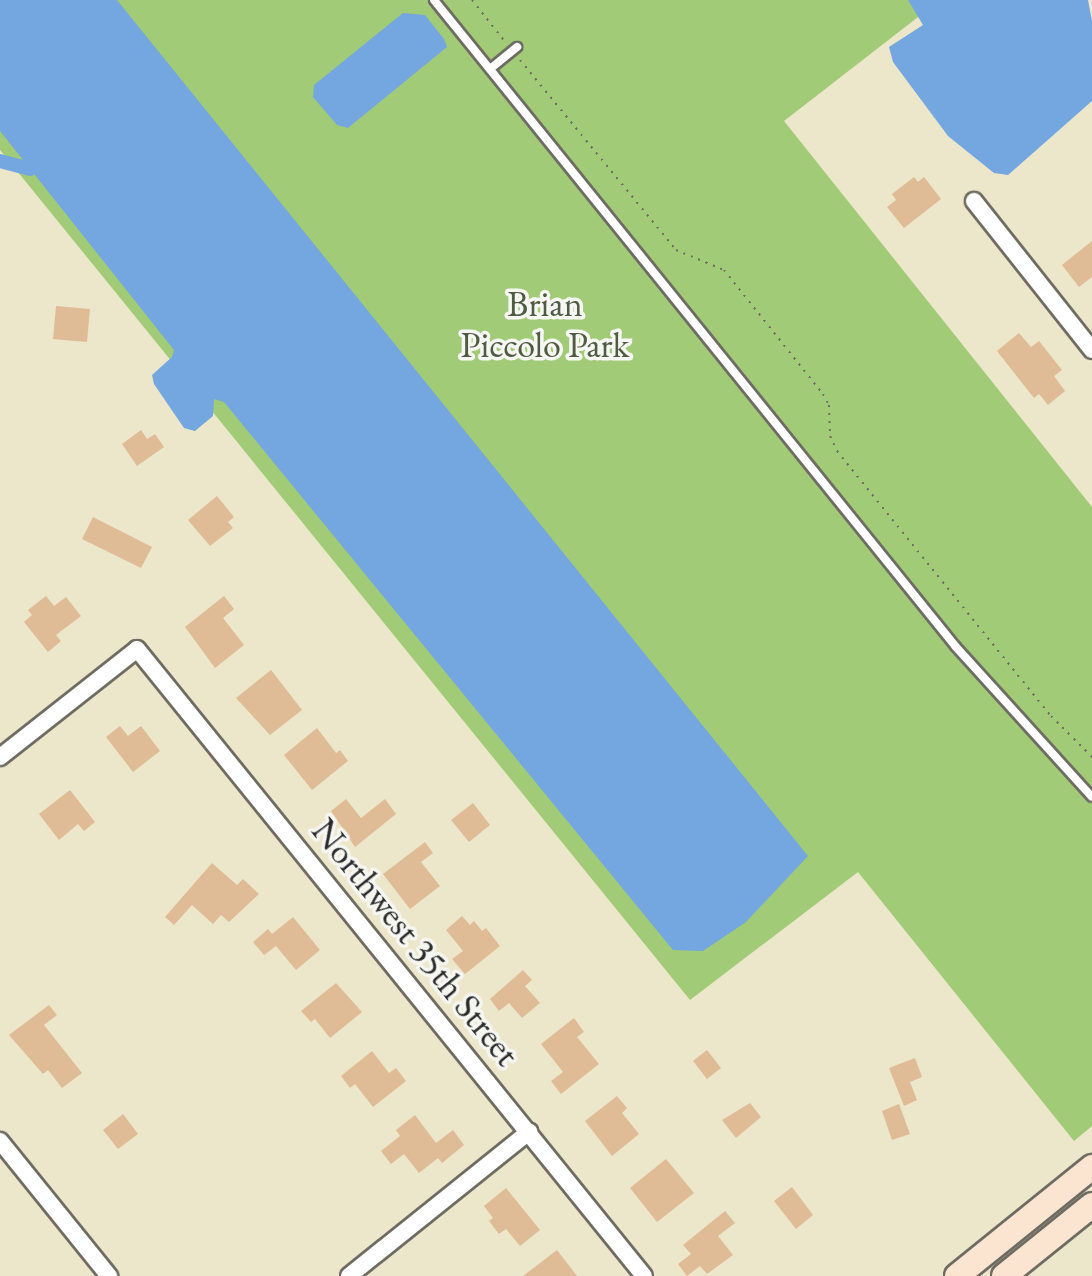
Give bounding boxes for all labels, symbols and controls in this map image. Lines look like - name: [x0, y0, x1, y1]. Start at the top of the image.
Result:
- park label: Brian Piccolo Park: [461, 281, 629, 366]
- street label: Northwest 35th Street: [303, 810, 529, 1074]

